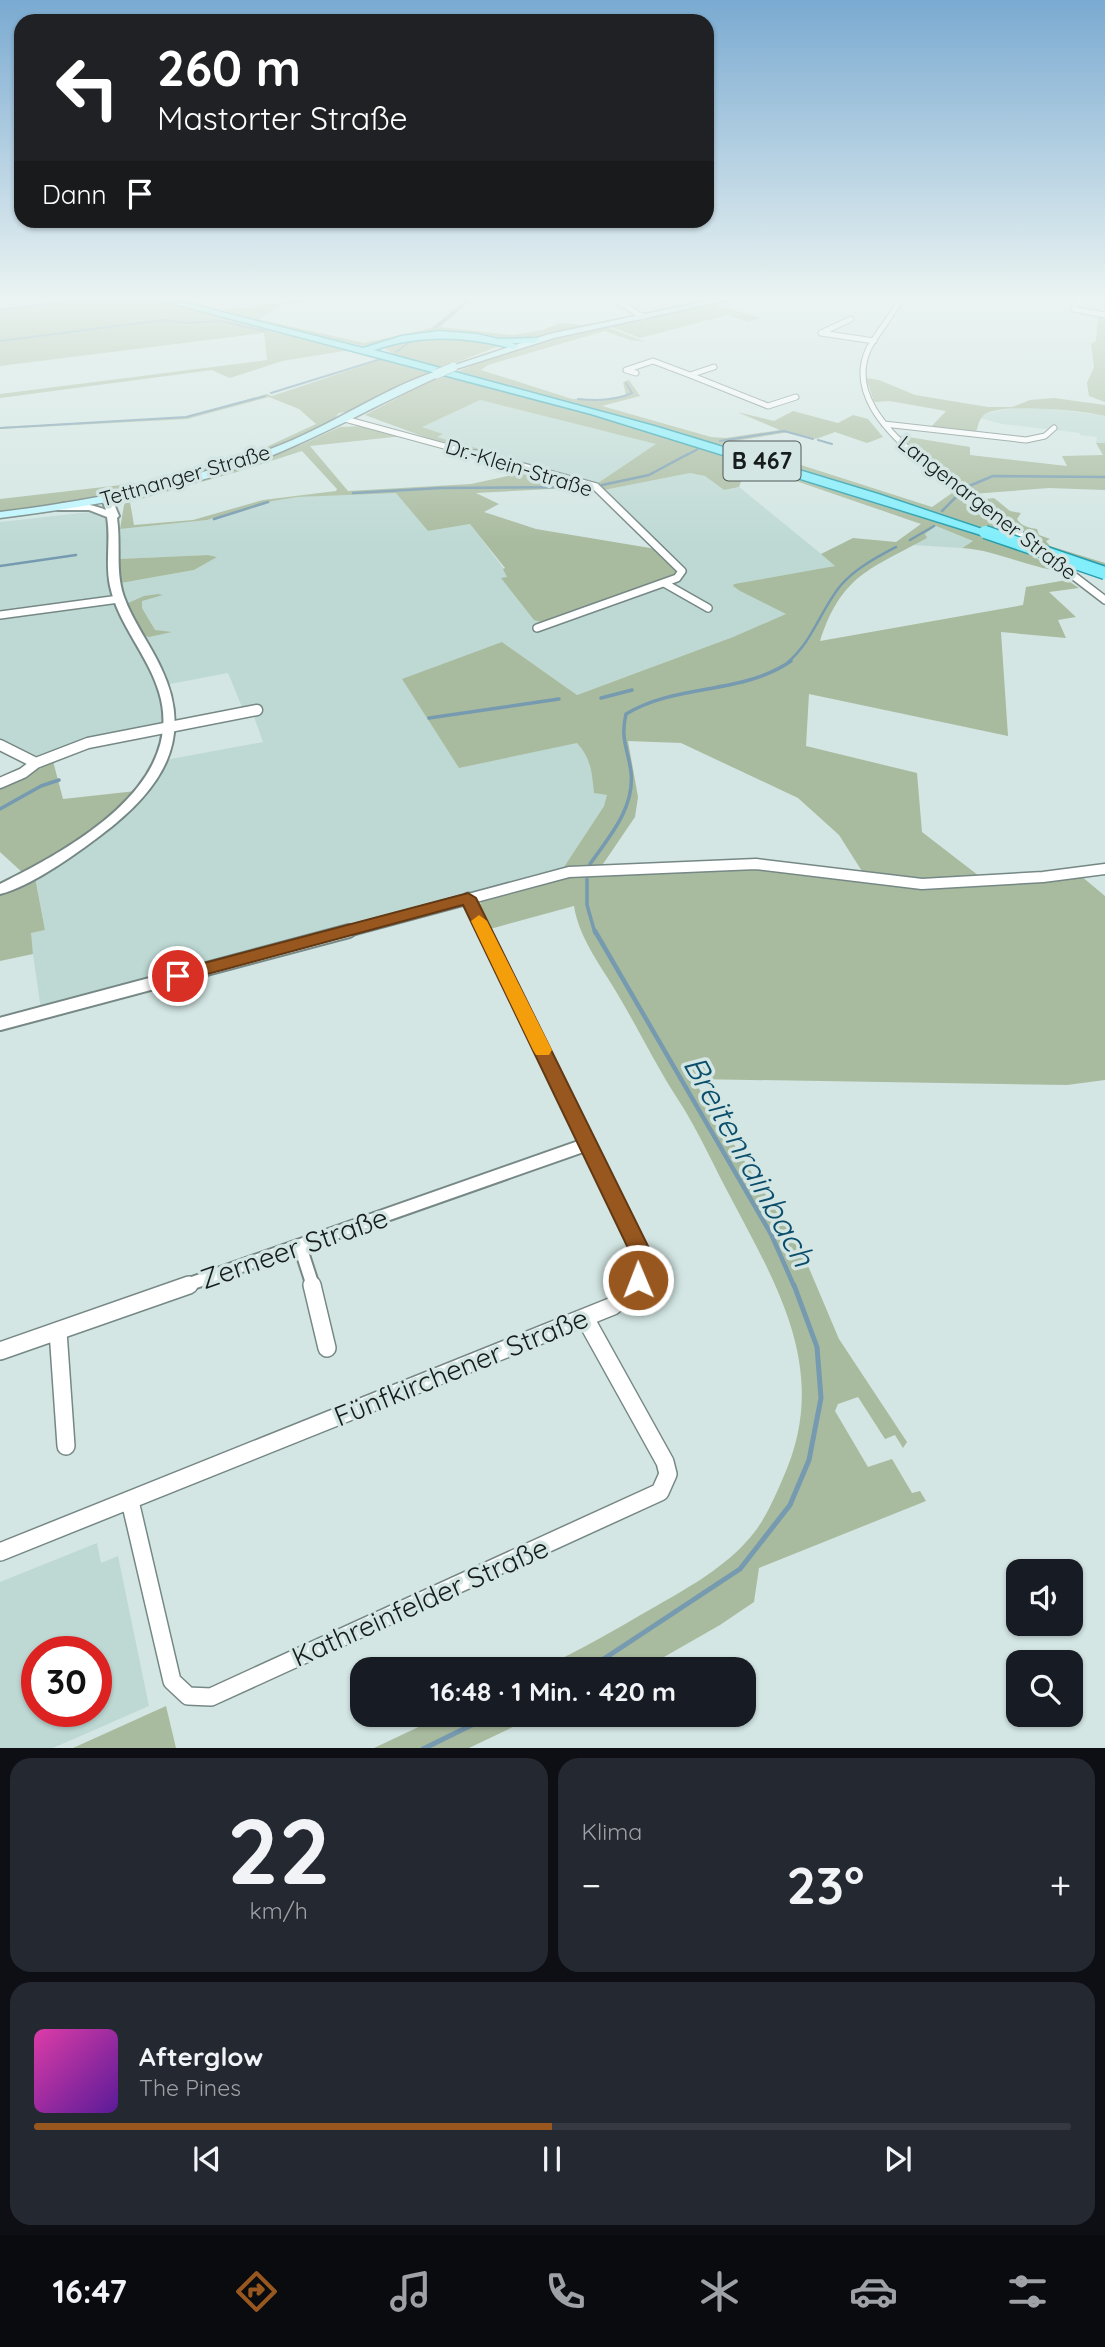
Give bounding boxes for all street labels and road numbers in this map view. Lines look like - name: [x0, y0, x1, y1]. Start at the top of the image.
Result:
- street label: Langenargener Straße: [893, 429, 1082, 585]
- street label: Dr.-Klein-Straße: [443, 432, 596, 502]
- street label: Tettnanger Straße: [97, 438, 273, 512]
- road number: B 467: [724, 442, 800, 481]
- street label: Zerneer Straße: [195, 1199, 392, 1296]
- street label: Fünfkirchener Straße: [329, 1300, 593, 1433]
- street label: Kathreinfelder Straße: [286, 1529, 553, 1674]

